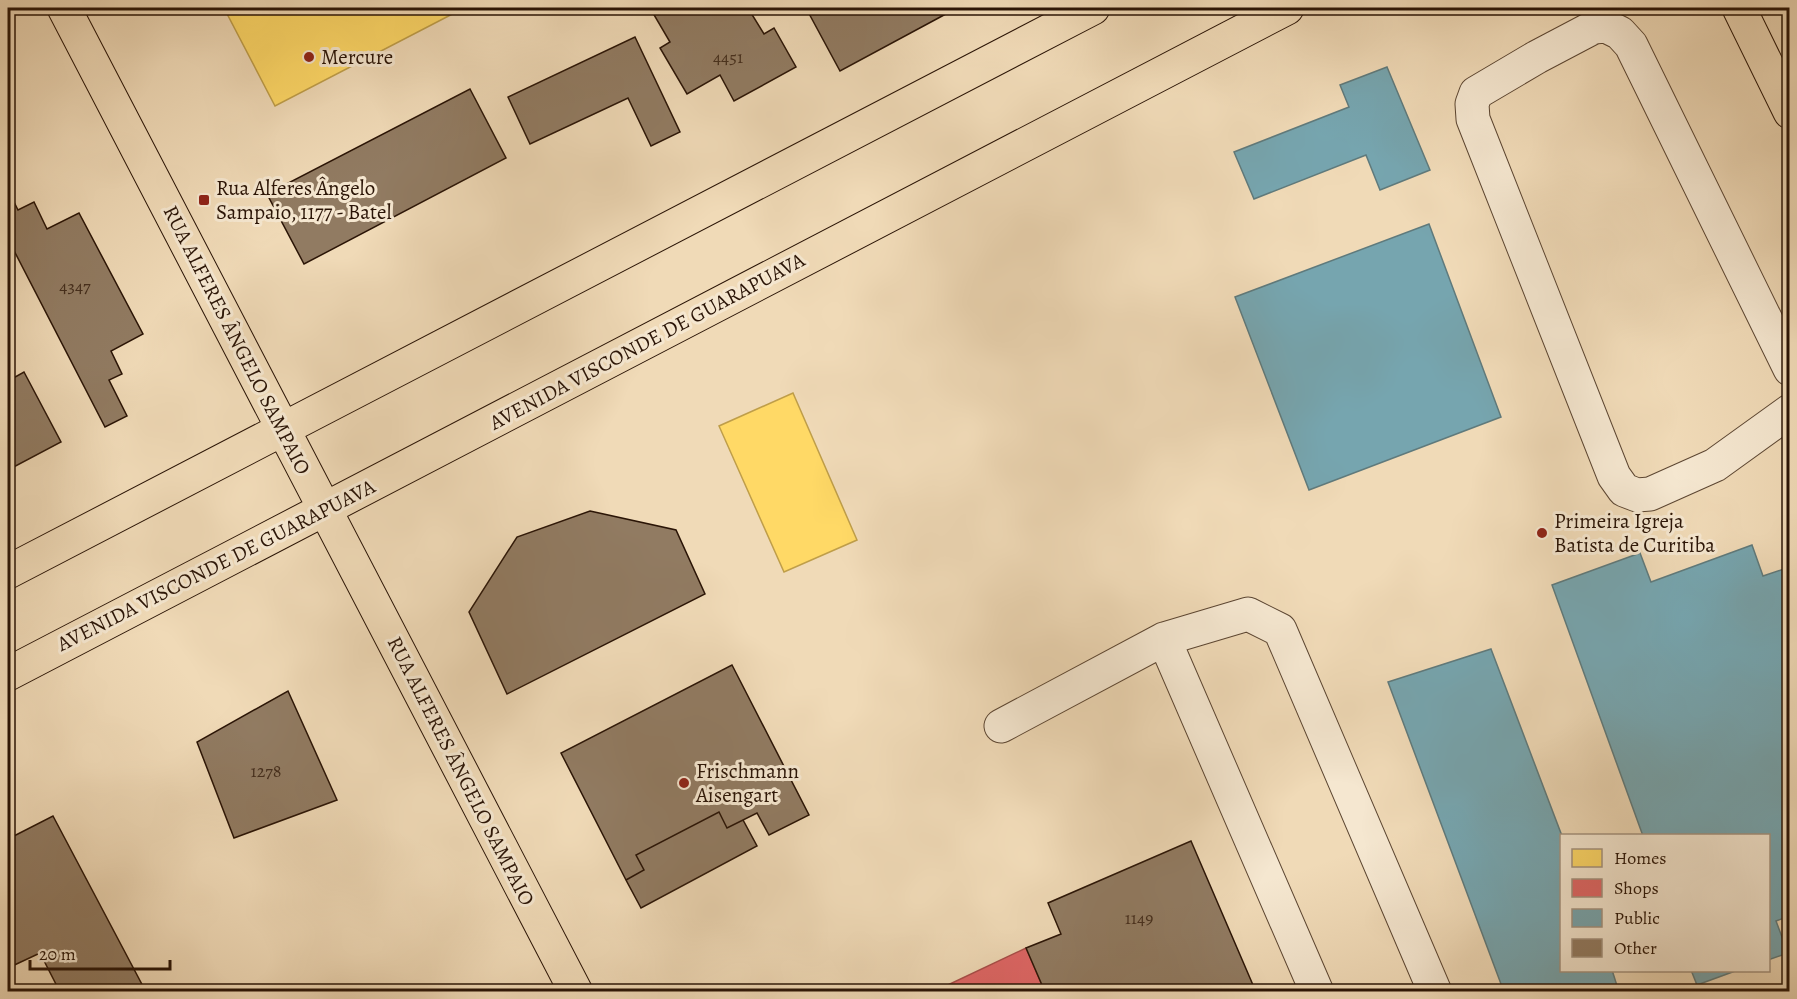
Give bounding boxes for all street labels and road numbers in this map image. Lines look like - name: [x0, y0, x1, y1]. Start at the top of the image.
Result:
- street label: RUA ALFERES ÂNGELO SAMPAIO: [157, 201, 317, 479]
- street label: AVENIDA VISCONDE DE GUARAPUAVA: [483, 245, 810, 437]
- street label: AVENIDA VISCONDE DE GUARAPUAVA: [51, 472, 381, 658]
- street label: RUA ALFERES ÂNGELO SAMPAIO: [381, 632, 541, 910]

